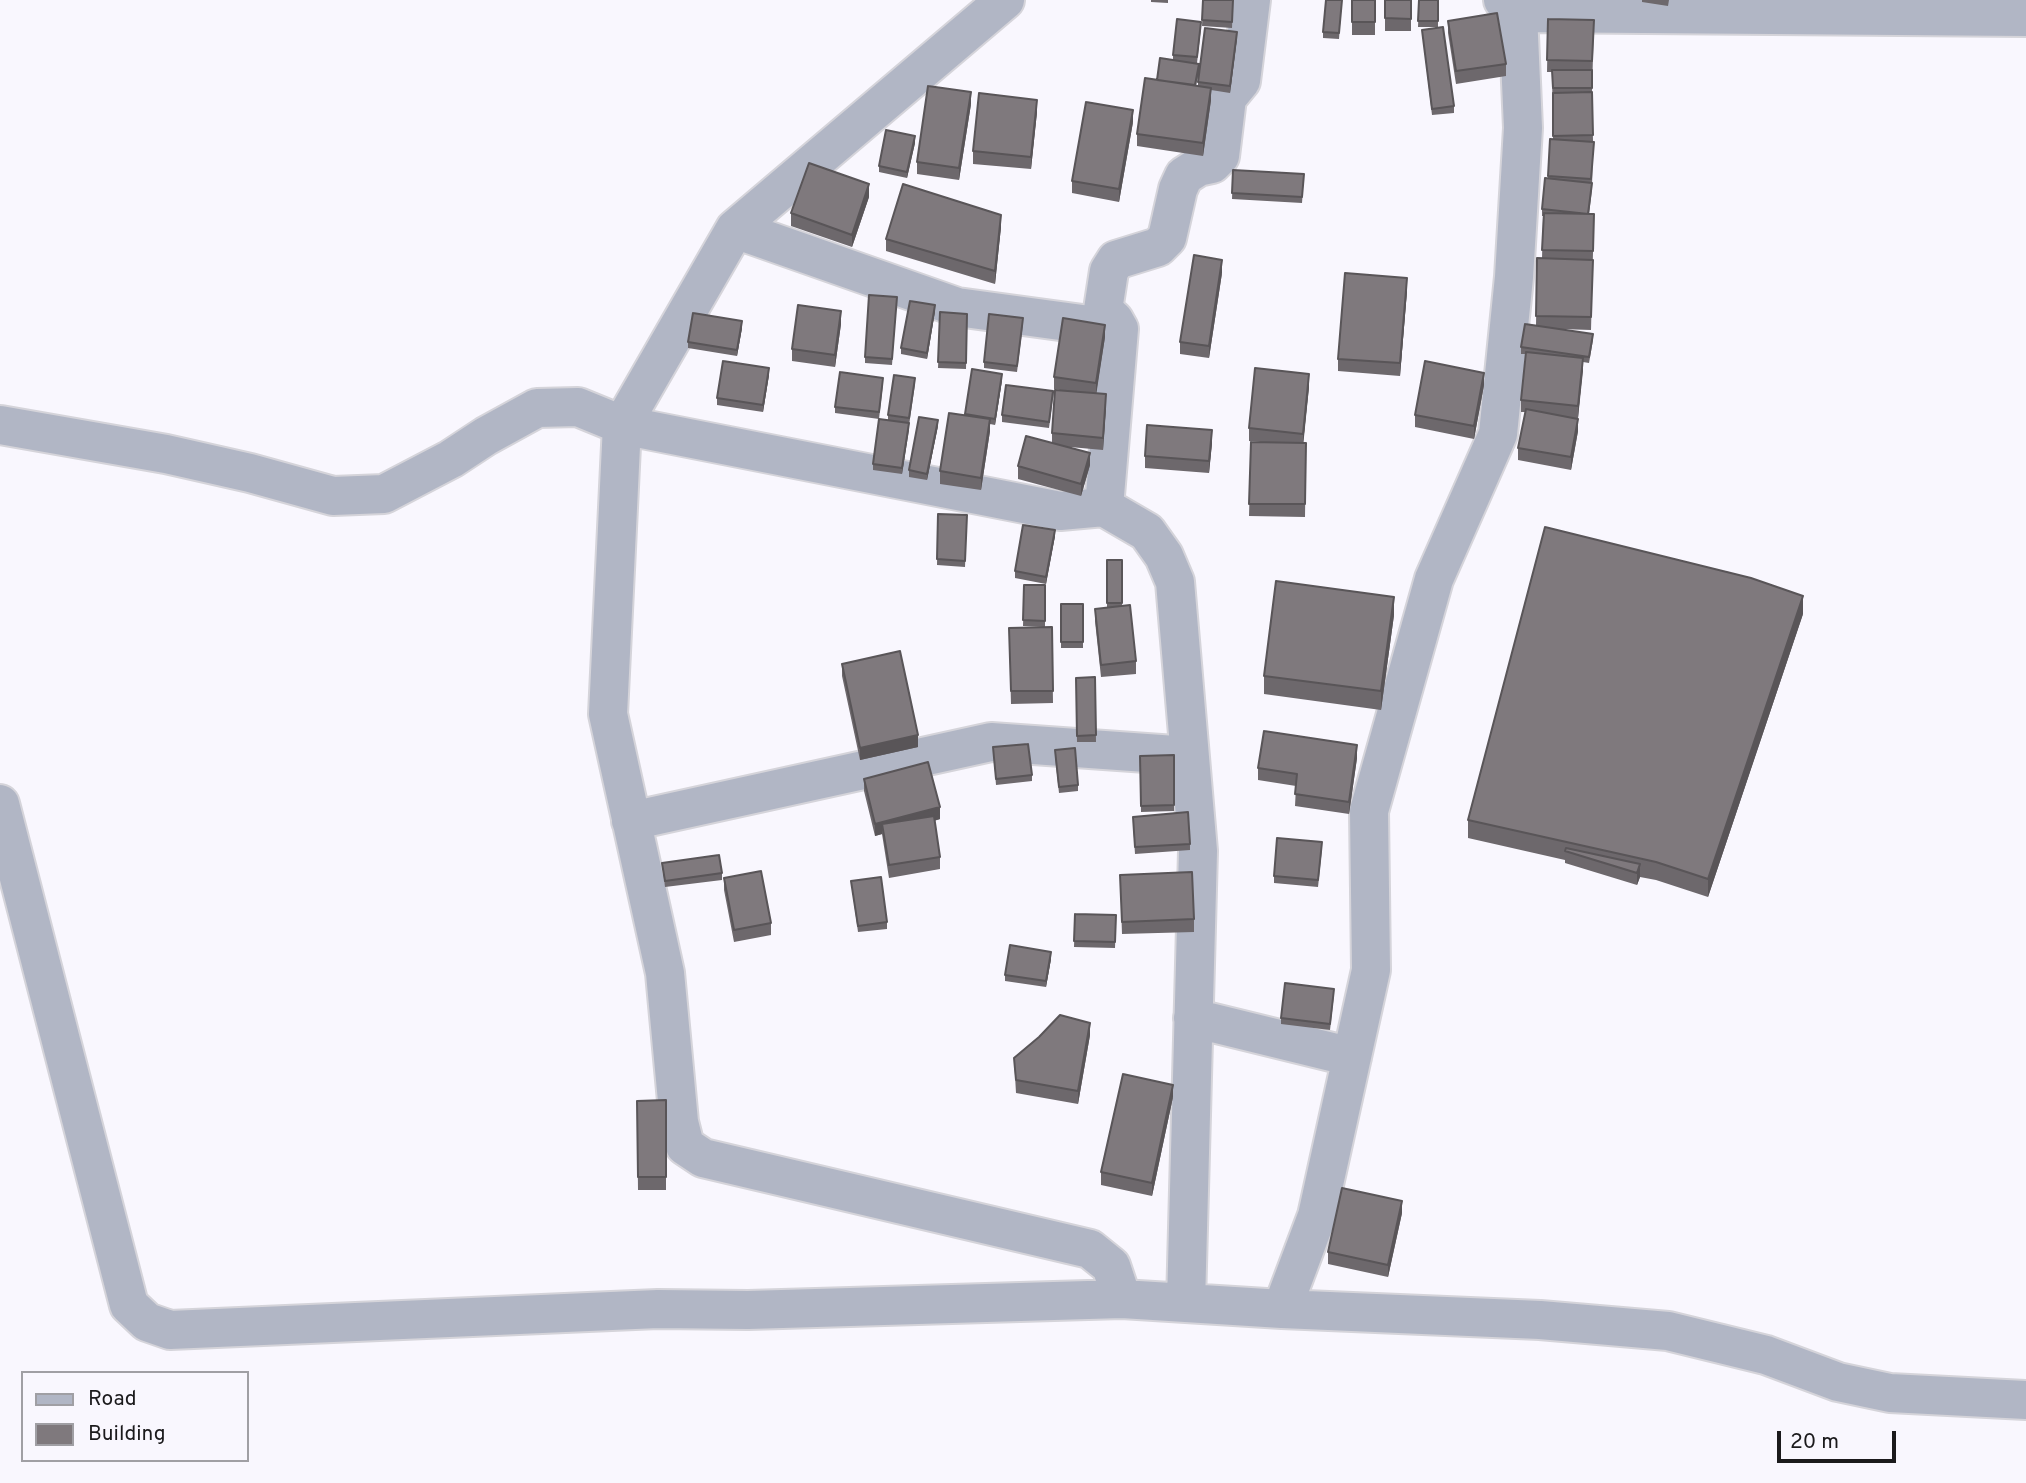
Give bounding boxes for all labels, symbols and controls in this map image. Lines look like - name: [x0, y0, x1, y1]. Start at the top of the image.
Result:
- legend: [21, 1371, 248, 1462]
- text: Road: [88, 1386, 137, 1413]
- scale bar: [1781, 1416, 1900, 1460]
- text: Building: [88, 1421, 166, 1448]
- text: 20 m: [1790, 1429, 1839, 1456]

